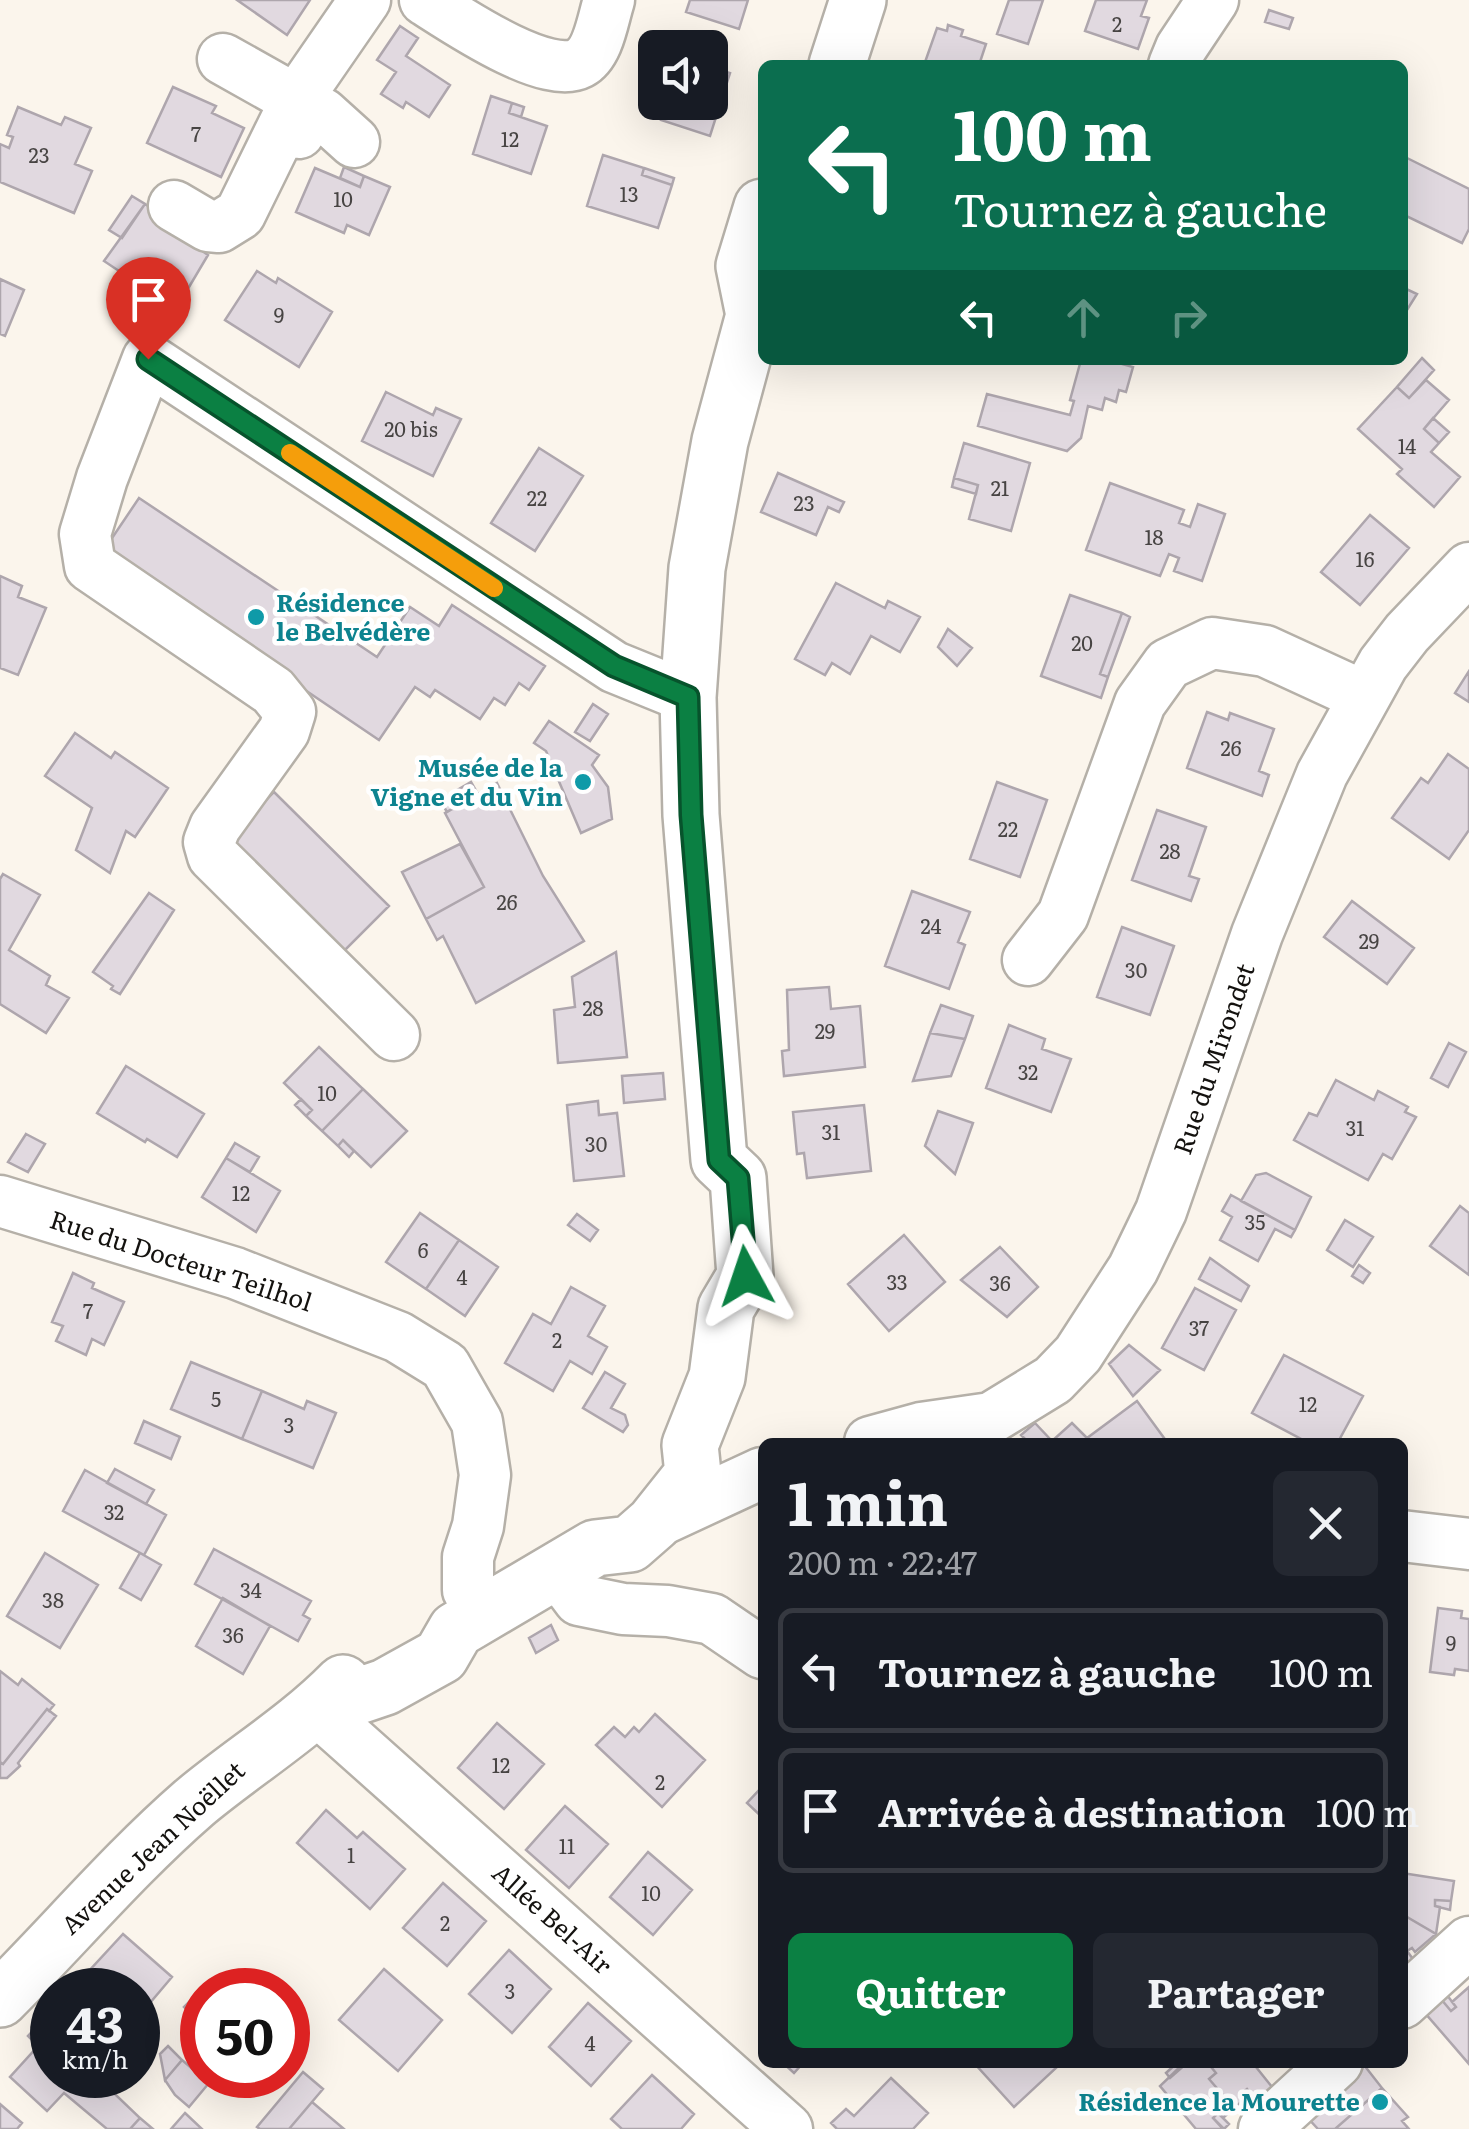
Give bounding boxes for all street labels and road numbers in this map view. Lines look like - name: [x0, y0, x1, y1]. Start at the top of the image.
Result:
- street label: Rue du Mirondet: [1163, 958, 1263, 1159]
- street label: Rue du Docteur Teilhol: [46, 1200, 317, 1319]
- street label: Avenue Jean Noëllet: [52, 1752, 252, 1942]
- street label: Allée Bel-Air: [485, 1854, 621, 1982]

